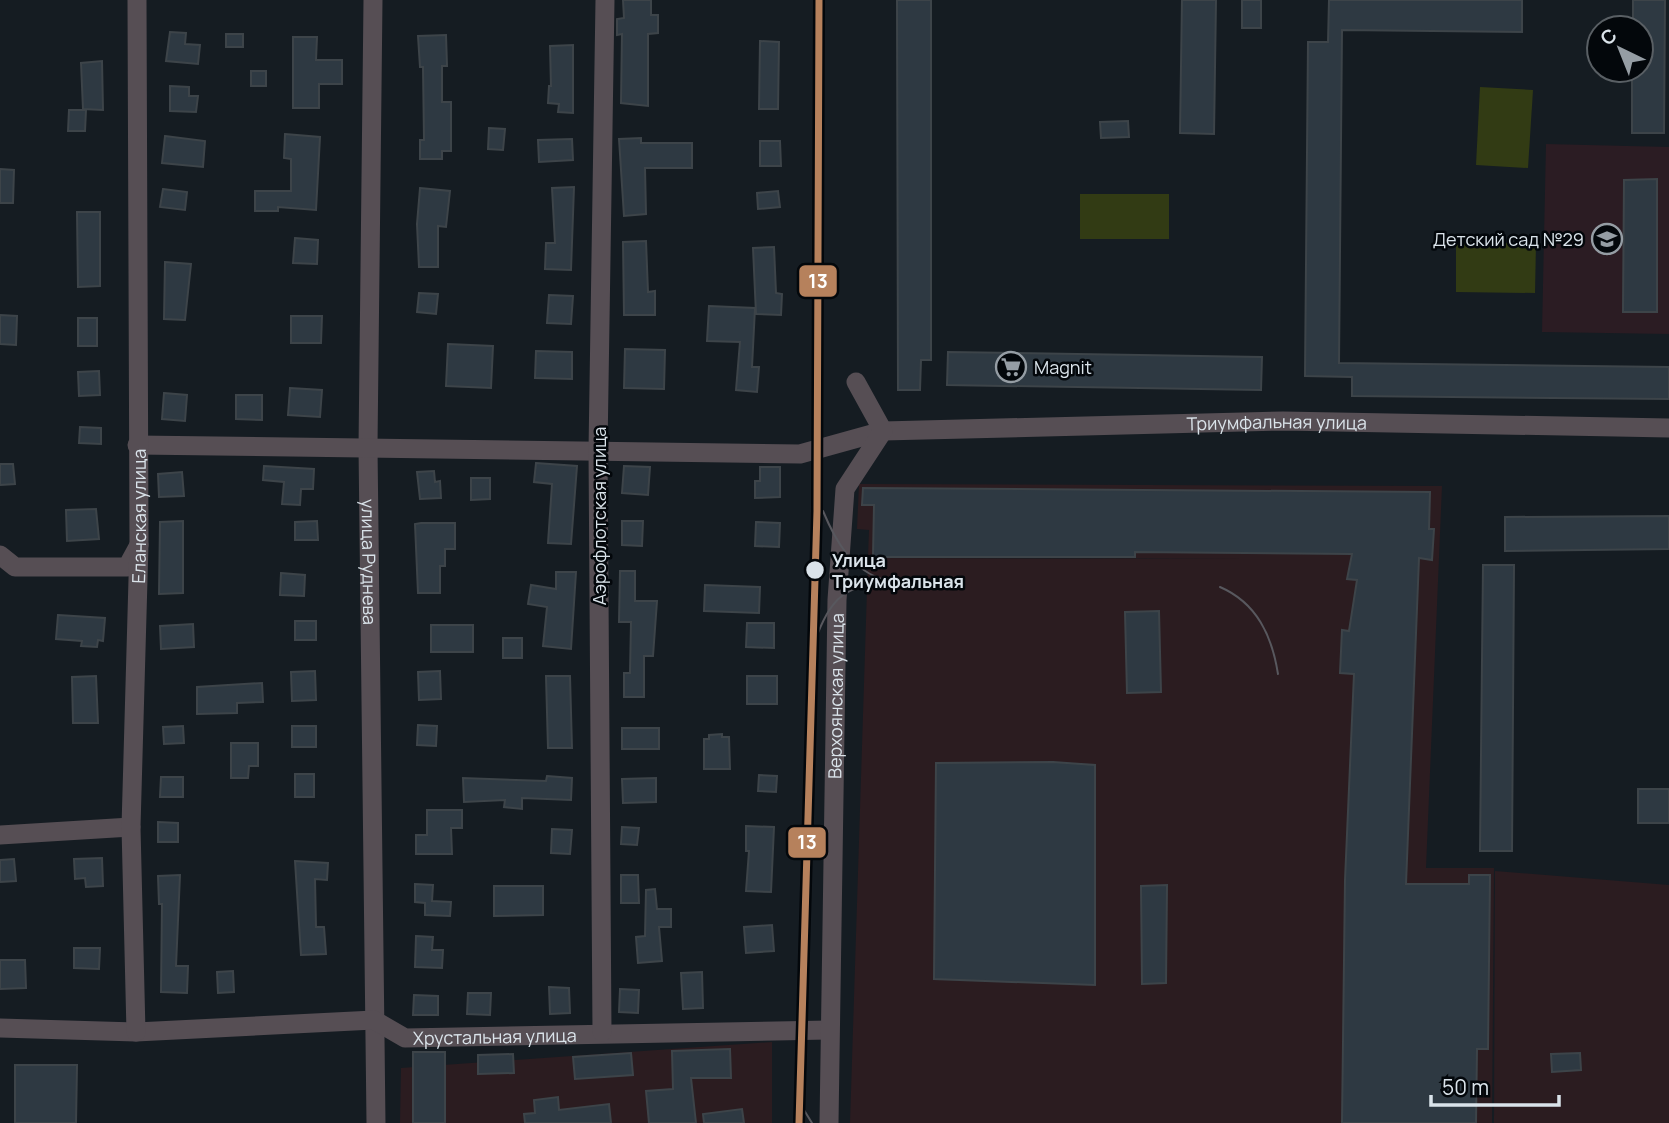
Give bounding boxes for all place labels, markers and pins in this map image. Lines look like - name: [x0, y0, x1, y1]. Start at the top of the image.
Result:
- school or university icon: Детский сад №29: [1590, 222, 1624, 256]
- place label: Детский сад №29: [1433, 227, 1584, 251]
- supermarket icon: Magnit: [994, 350, 1028, 384]
- place label: Magnit: [1034, 355, 1092, 379]
- place label: Улица Триумфальная: [832, 548, 964, 593]
- marker: Улица Триумфальная: [804, 559, 826, 581]

